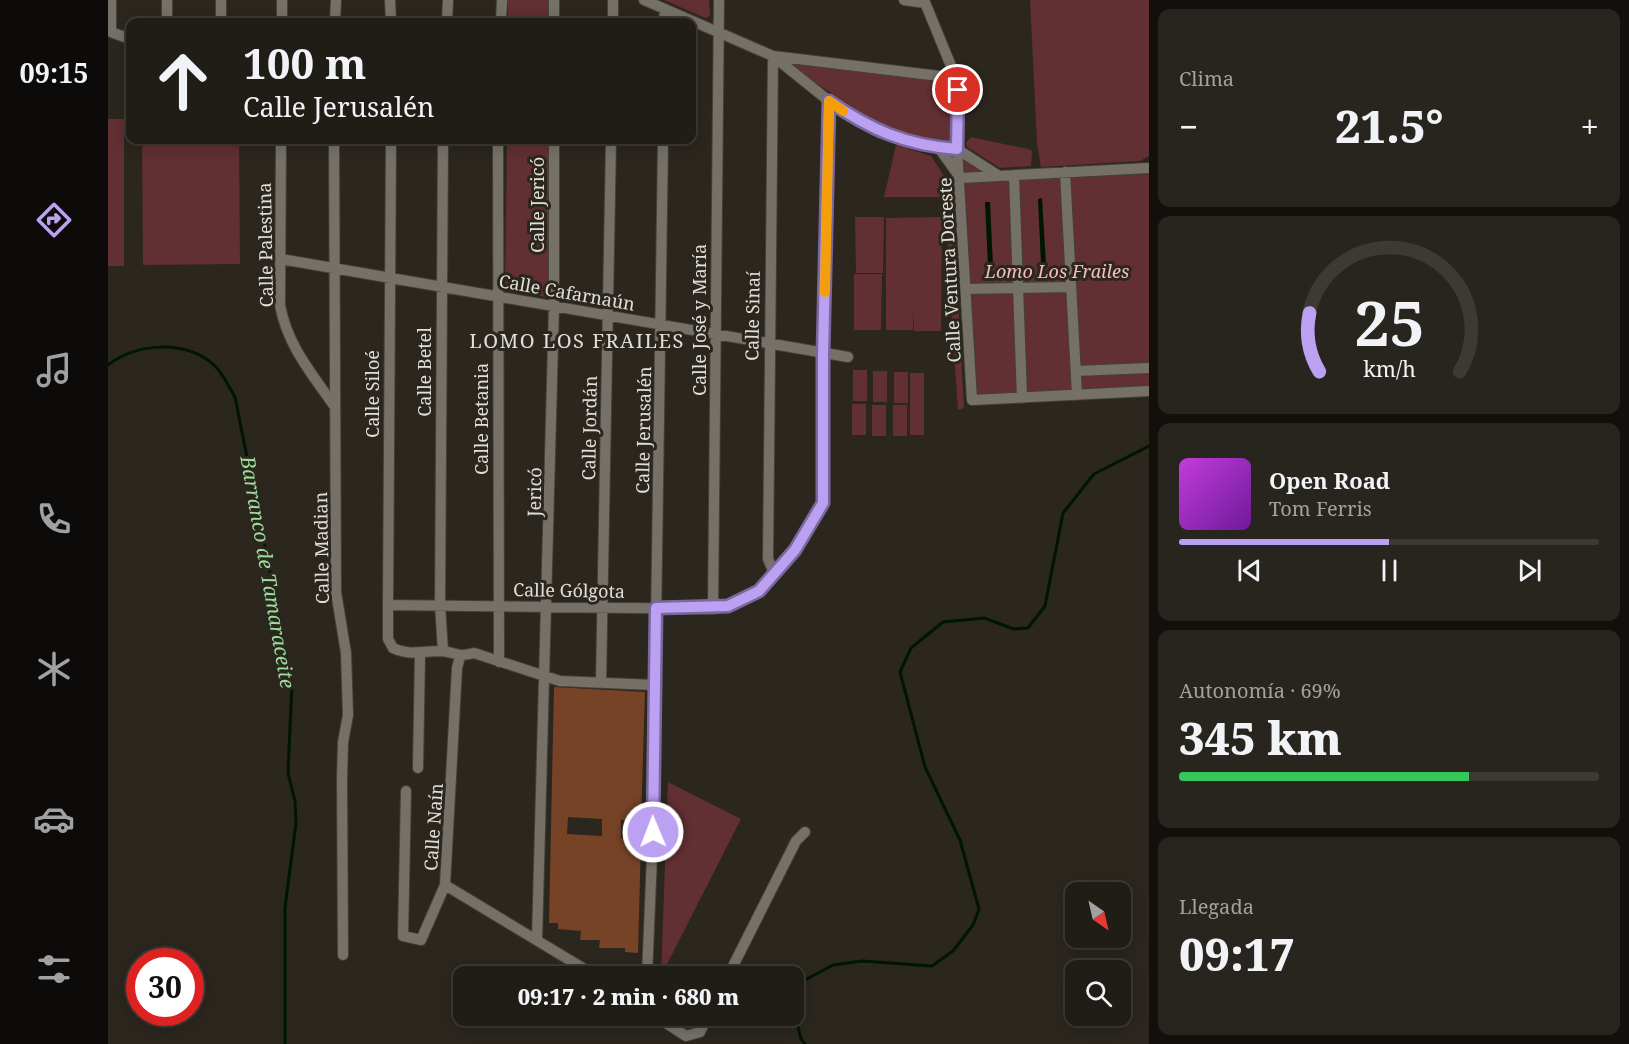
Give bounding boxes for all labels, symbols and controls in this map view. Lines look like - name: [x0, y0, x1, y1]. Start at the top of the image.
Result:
- text: 100 m: [243, 34, 367, 91]
- icon: ahead: [144, 42, 222, 120]
- text: 09:15: [19, 54, 89, 91]
- pin: [932, 64, 983, 115]
- text: Clima: [1179, 65, 1234, 92]
- icon: arrive: [941, 73, 974, 106]
- text: Calle Jerusalén: [243, 88, 435, 125]
- text: 21.5°: [1335, 95, 1444, 156]
- text: −: [1179, 104, 1198, 149]
- text: +: [1581, 104, 1599, 149]
- street label: Calle Jericó: [525, 157, 549, 253]
- street label: Calle Ventura Doreste: [932, 177, 966, 363]
- street label: Calle Palestina: [252, 182, 278, 308]
- icon: directions: [33, 199, 75, 241]
- street label: Calle José y María: [687, 244, 711, 396]
- park label: Lomo Los Frailes: [984, 259, 1129, 283]
- street label: Calle Cafarnaún: [497, 268, 637, 316]
- street label: Calle Sinaí: [739, 271, 765, 361]
- text: 25: [1354, 279, 1424, 364]
- street label: Calle Betel: [412, 327, 436, 417]
- district label: LOMO LOS FRAILES: [469, 327, 685, 354]
- icon: music: [33, 349, 75, 391]
- street label: Calle Siloé: [360, 350, 384, 438]
- text: km/h: [1363, 354, 1416, 383]
- street label: Calle Betania: [469, 363, 493, 475]
- street label: Calle Jerusalén: [630, 366, 656, 494]
- street label: Calle Jordán: [576, 375, 602, 481]
- water label: Barranco de Tamaraceite: [234, 453, 302, 691]
- text: Open Road: [1269, 465, 1390, 495]
- street label: Jericó: [522, 467, 546, 518]
- street label: Calle Madian: [308, 491, 334, 604]
- text: Tom Ferris: [1269, 495, 1372, 522]
- icon: phone: [33, 498, 75, 540]
- icon: previous: [1233, 554, 1266, 587]
- icon: pause: [1373, 554, 1406, 587]
- icon: next: [1513, 554, 1546, 587]
- street label: Calle Gólgota: [513, 577, 625, 603]
- icon: climate: [33, 648, 75, 690]
- text: Autonomía · 69%: [1179, 677, 1341, 704]
- text: 345 km: [1179, 707, 1342, 768]
- street label: Calle Naín: [418, 782, 448, 872]
- icon: car: [33, 798, 75, 840]
- position arrow: [621, 800, 685, 864]
- north arrow: [1065, 882, 1131, 948]
- map controls: [1065, 882, 1131, 1026]
- text: Llegada: [1179, 893, 1254, 920]
- text: 09:17: [1179, 923, 1295, 984]
- icon: filters: [33, 948, 75, 990]
- speed limit sign: 30: [126, 948, 204, 1026]
- button: search: [1065, 960, 1131, 1026]
- text: 09:17 · 2 min · 680 m: [518, 981, 739, 1011]

